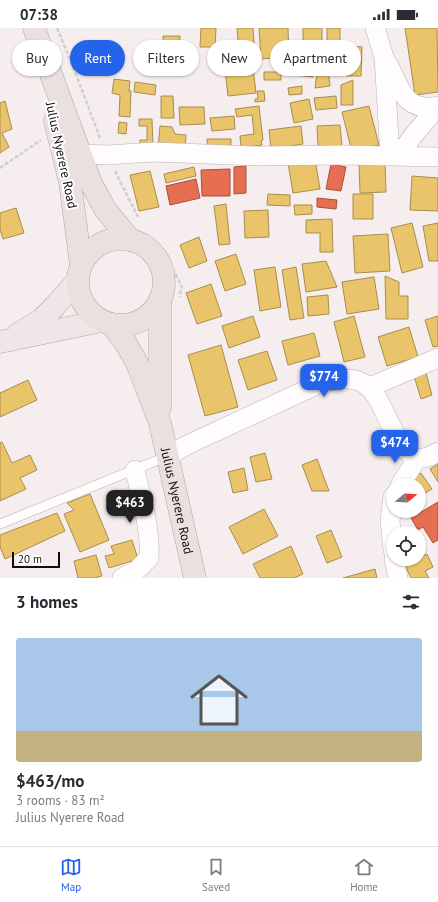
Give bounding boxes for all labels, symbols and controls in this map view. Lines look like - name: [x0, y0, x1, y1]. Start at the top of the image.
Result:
- text: 07:38: [20, 5, 58, 24]
- chip: Buy: [12, 40, 62, 76]
- chip: Rent: [70, 40, 125, 76]
- chip: Filters: [133, 40, 199, 76]
- chip: New: [207, 40, 262, 76]
- chip: Apartment: [270, 40, 361, 76]
- street label: Julius Nyerere Road: [42, 99, 81, 210]
- pin: $774: [300, 364, 348, 398]
- text: $774: [309, 368, 339, 385]
- pin: $474: [371, 430, 419, 464]
- text: $474: [380, 434, 410, 451]
- street label: Julius Nyerere Road: [157, 445, 197, 556]
- north arrow: [386, 478, 426, 518]
- map controls: [386, 478, 426, 566]
- pin: $463: [106, 490, 154, 524]
- text: $463: [115, 494, 145, 511]
- button: locate: [386, 526, 426, 566]
- scale bar: [12, 550, 60, 569]
- text: 20 m: [18, 552, 42, 566]
- text: 3 homes: [16, 591, 78, 613]
- icon: filters: [400, 591, 422, 613]
- icon: home: [183, 664, 255, 736]
- text: $463/mo: [16, 770, 84, 792]
- text: 3 rooms · 83 m²: [16, 792, 105, 809]
- text: Julius Nyerere Road: [16, 809, 124, 826]
- tab: Map: [60, 856, 82, 894]
- tab: Saved: [202, 856, 230, 894]
- tab: Home: [350, 856, 378, 894]

